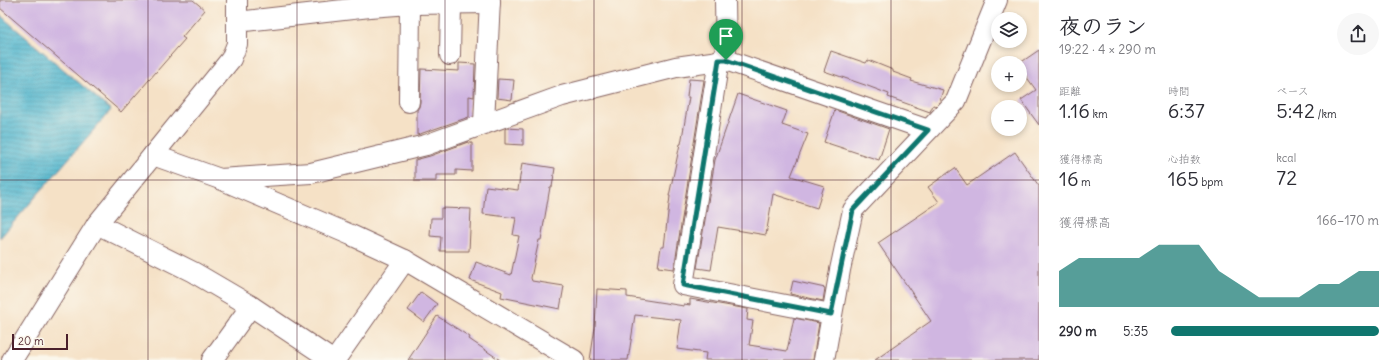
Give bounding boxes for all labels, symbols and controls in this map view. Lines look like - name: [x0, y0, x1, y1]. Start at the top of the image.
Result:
- map controls: [991, 12, 1027, 136]
- button: layers: [991, 12, 1027, 48]
- text: 夜のラン: [1059, 12, 1147, 40]
- button: share: [1337, 13, 1379, 55]
- pin: [709, 19, 743, 60]
- icon: arrive: [715, 25, 737, 47]
- text: 19:22 · 4 × 290 m: [1059, 41, 1156, 58]
- button: +: [991, 56, 1027, 92]
- text: 距離: [1059, 84, 1081, 98]
- text: 時間: [1168, 84, 1190, 98]
- text: ペース: [1276, 84, 1309, 98]
- text: 1.16: [1059, 98, 1090, 123]
- text: 6:37: [1168, 98, 1205, 123]
- text: 5:42: [1276, 98, 1315, 123]
- button: −: [991, 100, 1027, 136]
- text: km: [1090, 107, 1108, 121]
- text: /km: [1315, 107, 1337, 121]
- text: kcal: [1276, 151, 1296, 165]
- text: 獲得標高: [1059, 152, 1103, 166]
- text: 心拍数: [1168, 152, 1201, 166]
- text: 72: [1276, 165, 1297, 190]
- text: 16: [1059, 166, 1078, 191]
- text: 165: [1168, 166, 1199, 191]
- text: m: [1078, 175, 1091, 189]
- text: bpm: [1199, 175, 1223, 189]
- text: 166–170 m: [1317, 212, 1379, 229]
- text: 獲得標高: [1059, 214, 1111, 231]
- text: 290 m: [1059, 323, 1097, 340]
- text: 5:35: [1123, 323, 1148, 340]
- scale bar: [12, 332, 68, 351]
- text: 20 m: [18, 334, 44, 348]

